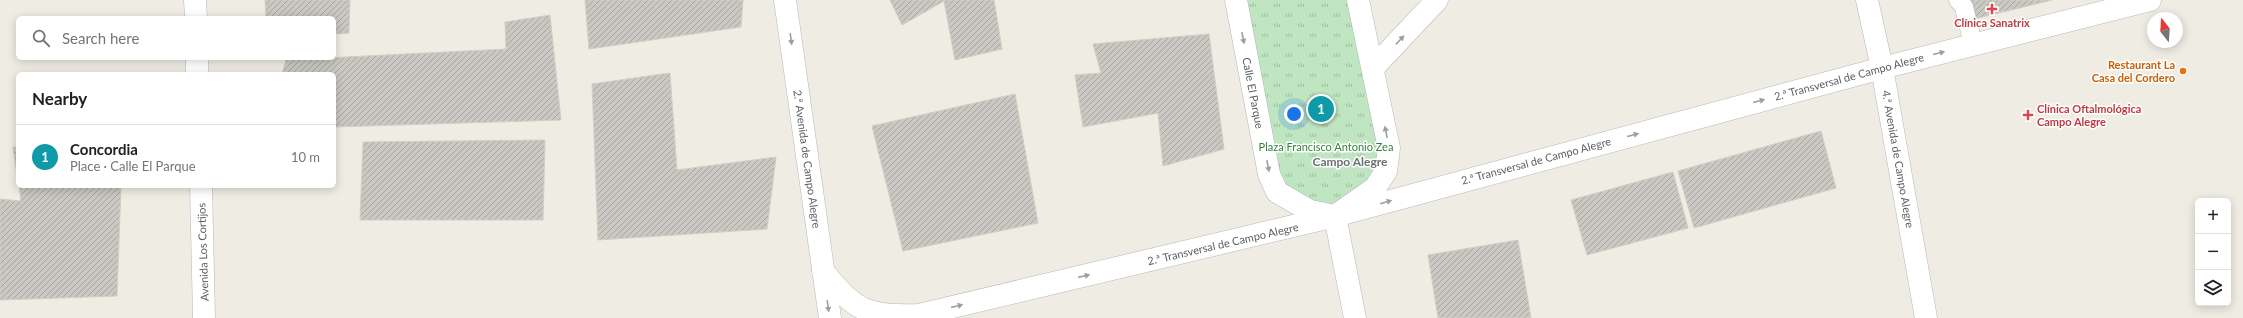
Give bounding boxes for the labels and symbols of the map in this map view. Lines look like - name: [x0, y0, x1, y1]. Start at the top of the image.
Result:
- marker: Clínica Sanatrix: [1986, 3, 1998, 15]
- north arrow: [2147, 12, 2183, 48]
- place label: Clínica Sanatrix: [1954, 16, 2030, 29]
- one-way arrow: [1240, 32, 1246, 44]
- one-way arrow: [788, 33, 794, 45]
- one-way arrow: [1395, 35, 1405, 45]
- street label: 2.ª Transversal de Campo Alegre: [1773, 50, 1925, 103]
- one-way arrow: [1933, 50, 1945, 56]
- street label: Calle El Parque: [1240, 56, 1267, 130]
- place label: Restaurant La Casa del Cordero: [2092, 58, 2175, 84]
- marker: Restaurant La Casa del Cordero: [2178, 66, 2188, 76]
- street label: 2.ª Avenida de Campo Alegre: [791, 89, 824, 229]
- street label: 4.ª Avenida de Campo Alegre: [1880, 89, 1917, 229]
- pin: 1: [1308, 94, 1334, 124]
- one-way arrow: [1753, 98, 1765, 104]
- place label: Clínica Oftalmológica Campo Alegre: [2037, 102, 2141, 128]
- your location: [1284, 104, 1304, 124]
- marker: Clínica Oftalmológica Campo Alegre: [2022, 109, 2034, 121]
- one-way arrow: [1383, 126, 1389, 138]
- one-way arrow: [1627, 131, 1640, 137]
- street label: 2.ª Transversal de Campo Alegre: [1460, 134, 1612, 187]
- park label: Plaza Francisco Antonio Zea: [1259, 140, 1393, 153]
- district label: Campo Alegre: [1312, 154, 1388, 169]
- one-way arrow: [1265, 160, 1271, 172]
- one-way arrow: [1381, 199, 1393, 205]
- street label: Avenida Los Cortijos: [194, 202, 211, 301]
- street label: 2.ª Transversal de Campo Alegre: [1146, 220, 1300, 267]
- one-way arrow: [1078, 273, 1090, 279]
- one-way arrow: [825, 300, 831, 312]
- one-way arrow: [951, 303, 964, 309]

